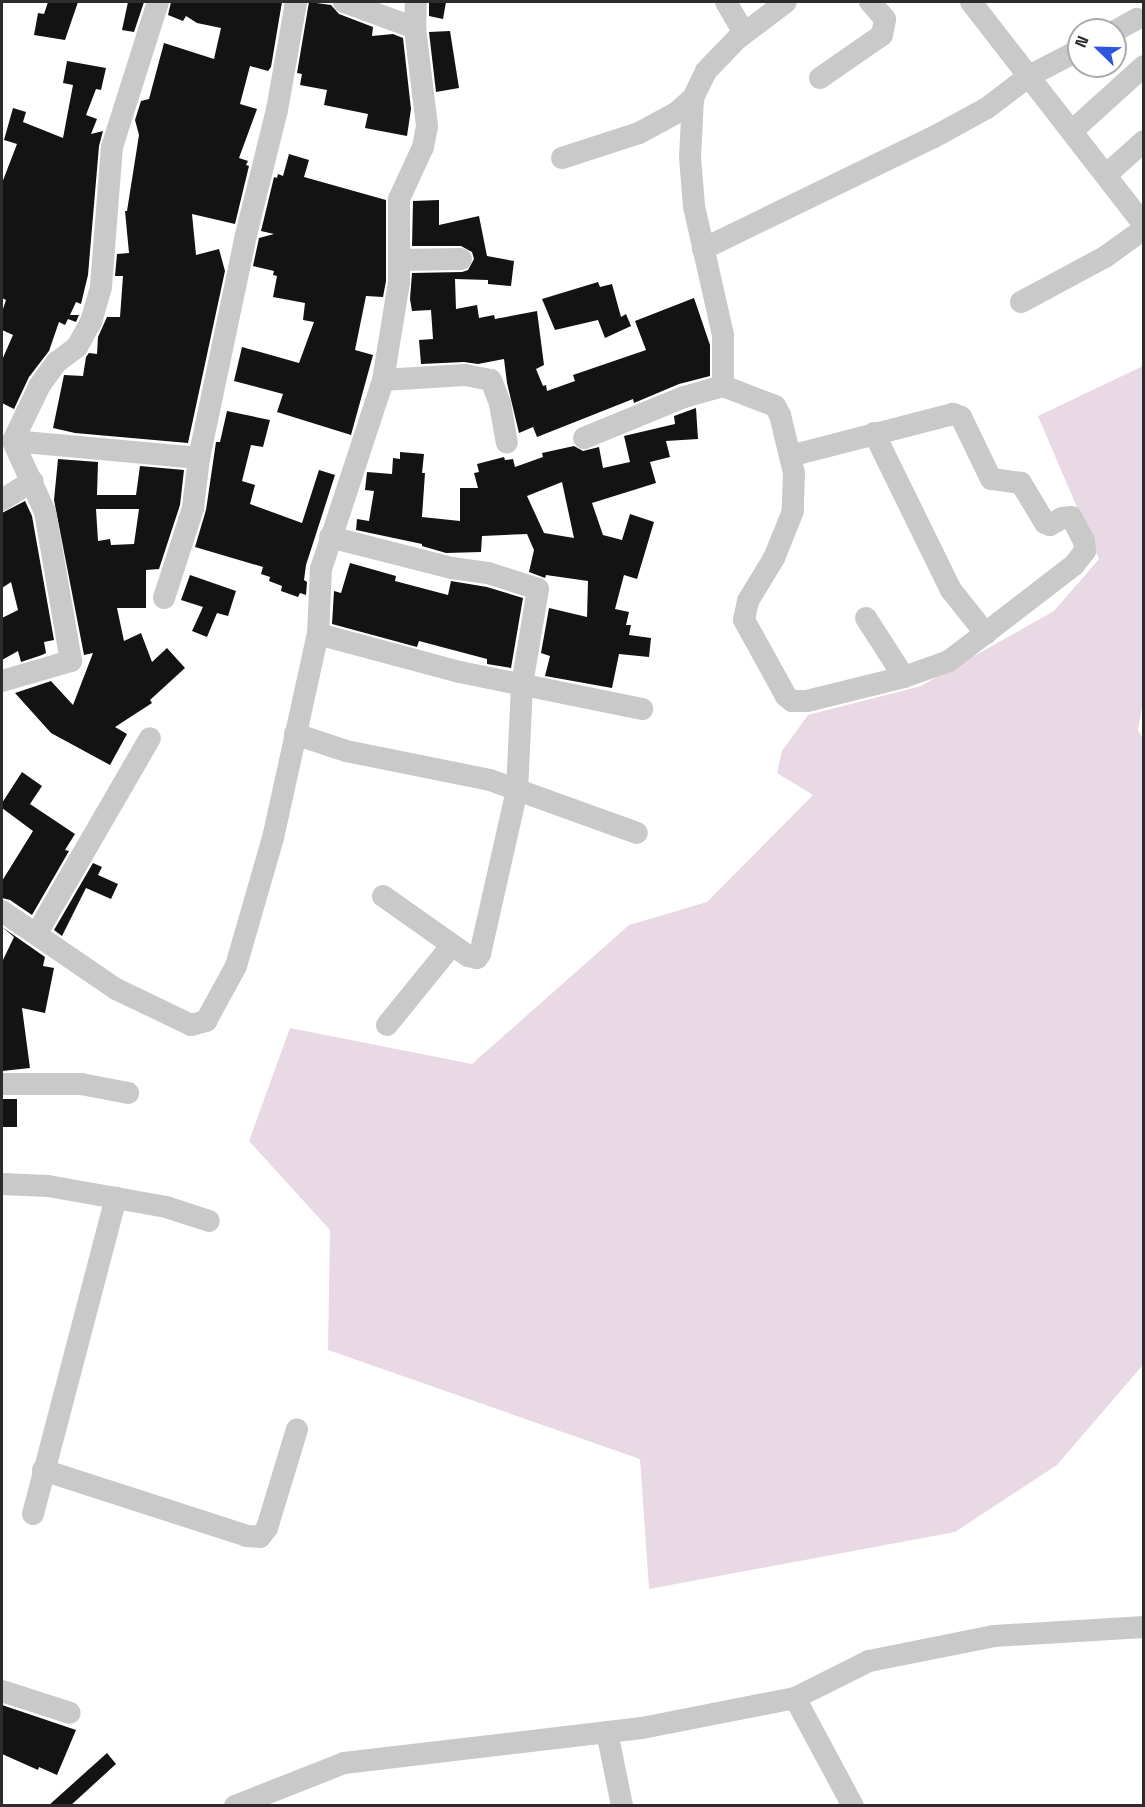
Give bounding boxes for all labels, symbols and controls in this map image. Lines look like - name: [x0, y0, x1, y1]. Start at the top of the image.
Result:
- north arrow: [1067, 18, 1127, 78]
- text: N: [1070, 33, 1094, 51]

